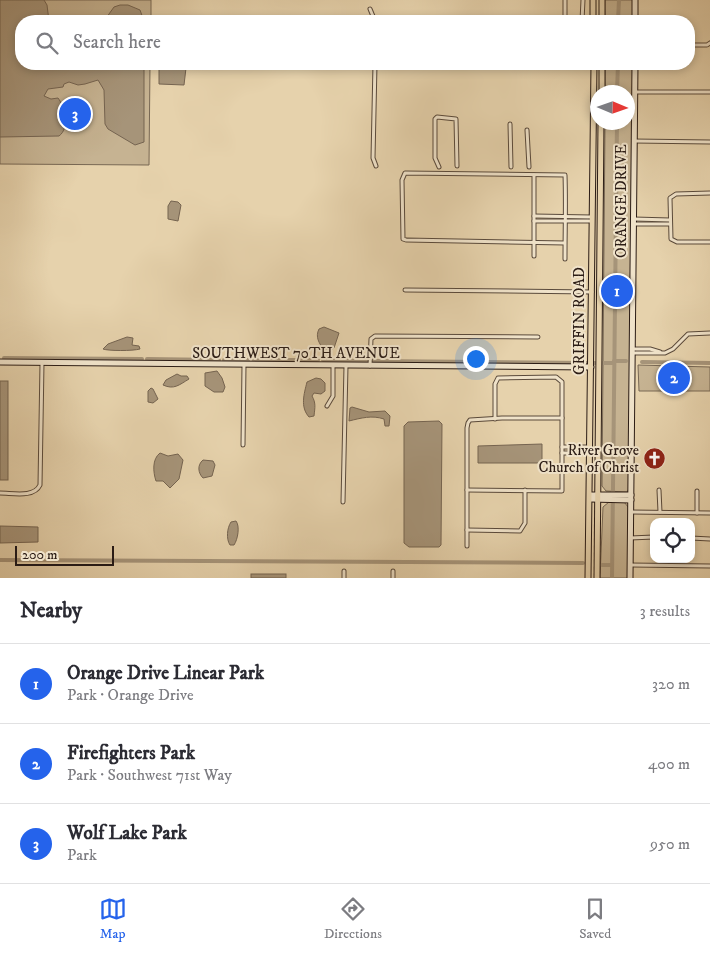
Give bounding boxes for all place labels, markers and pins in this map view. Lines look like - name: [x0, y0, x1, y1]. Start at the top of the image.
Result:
- pin: 3: [59, 95, 91, 133]
- pin: 1: [601, 272, 633, 310]
- pin: 2: [658, 359, 690, 397]
- place label: River Grove Church of Christ: [539, 441, 639, 477]
- church icon: River Grove Church of Christ: [643, 447, 667, 471]

